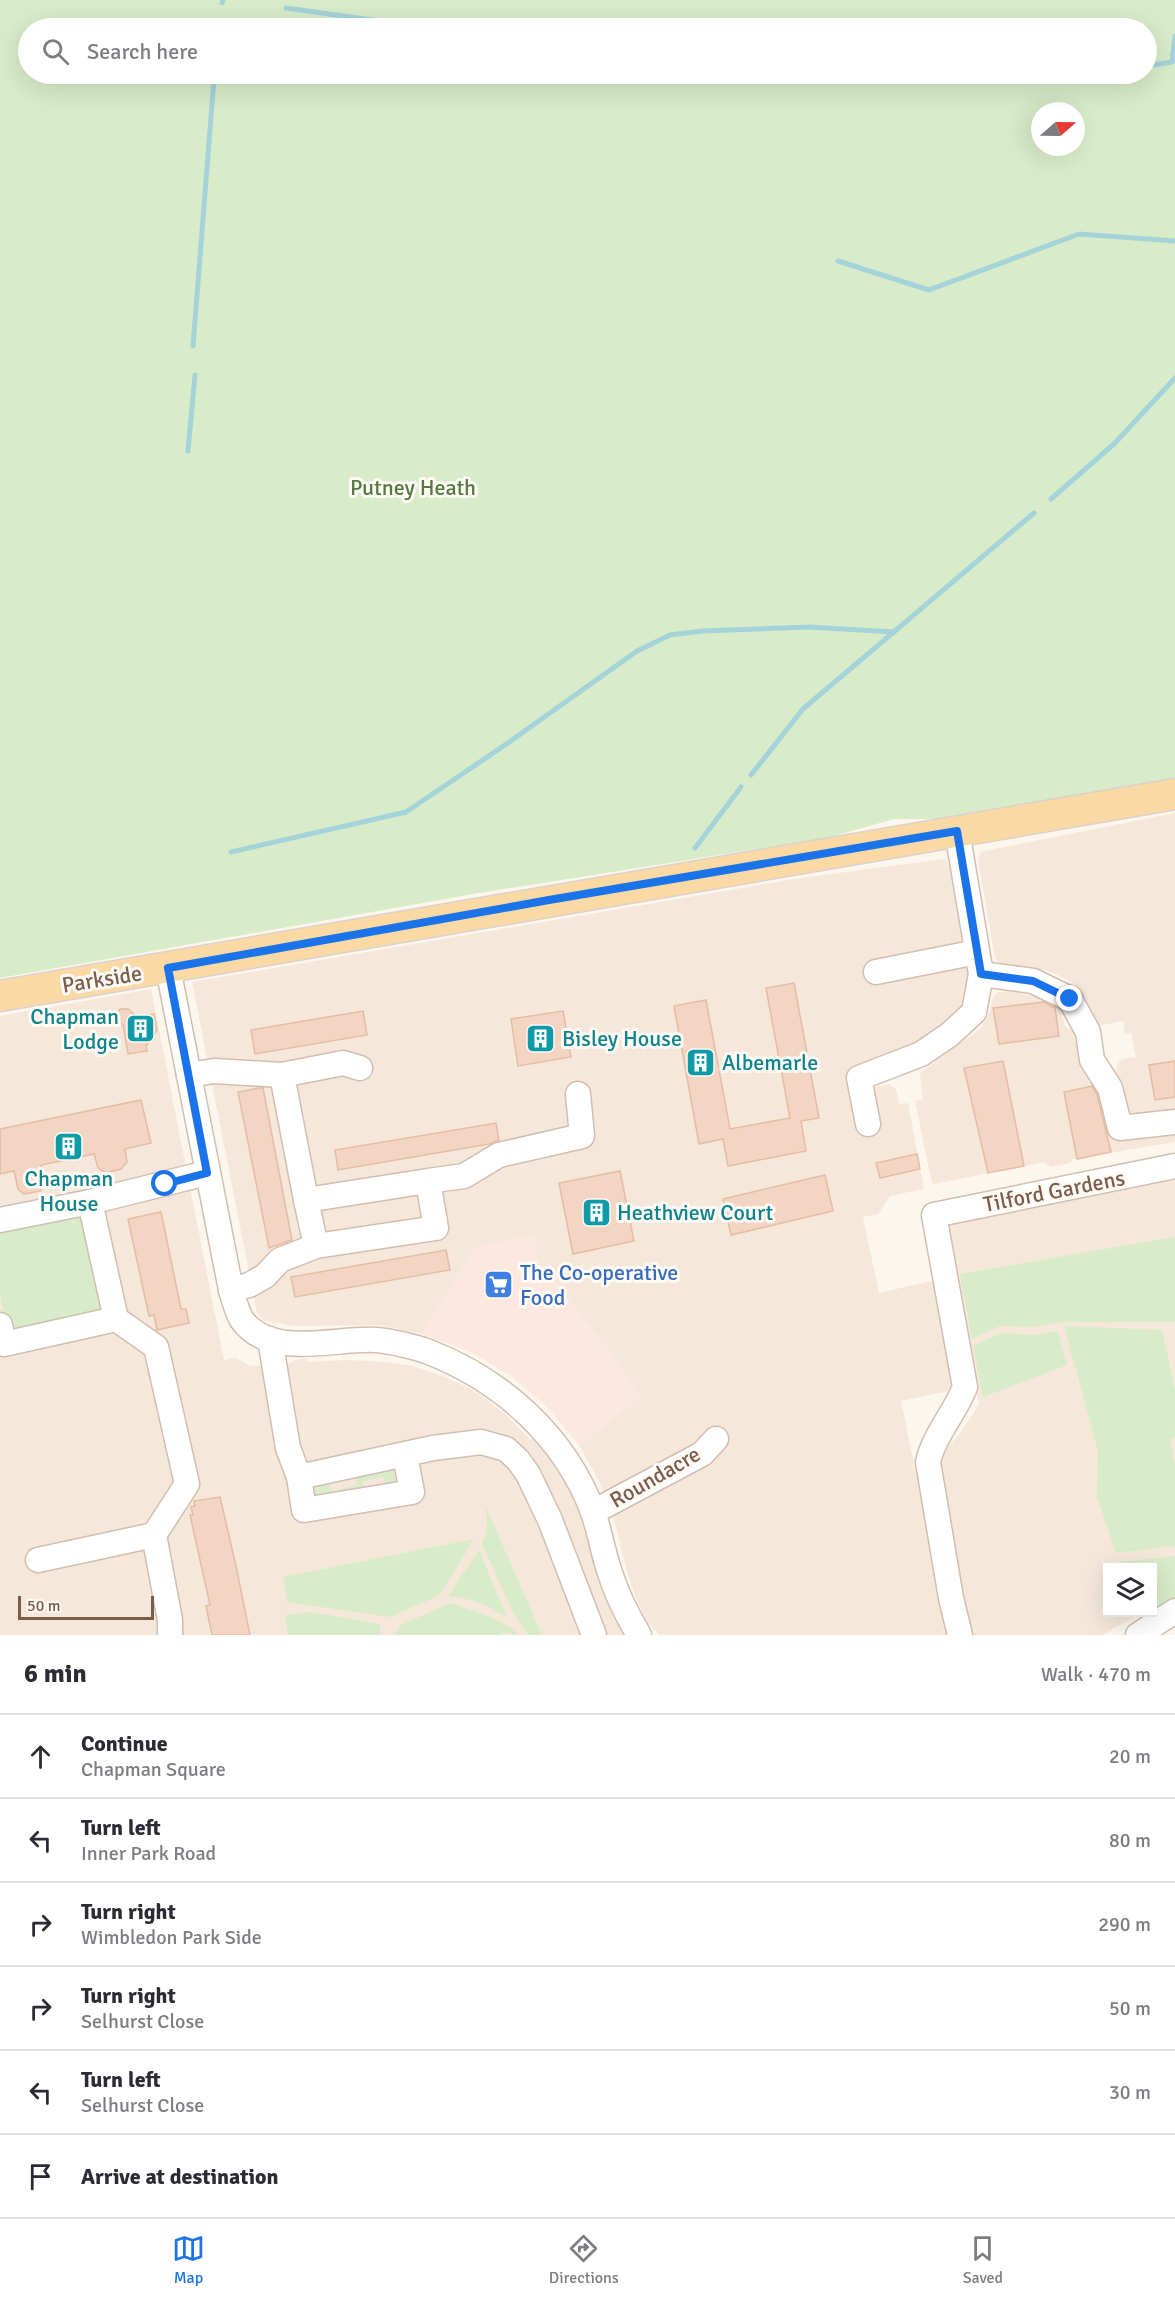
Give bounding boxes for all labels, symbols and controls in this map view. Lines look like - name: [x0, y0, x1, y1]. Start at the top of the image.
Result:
- search box: [18, 18, 1157, 84]
- icon: search: [39, 35, 72, 68]
- text: Search here: [87, 38, 198, 65]
- north arrow: [1031, 102, 1085, 156]
- park label: Putney Heath: [350, 474, 476, 501]
- street label: Parkside: [60, 959, 144, 999]
- route end: [1056, 985, 1082, 1011]
- place label: Chapman Lodge: [30, 1003, 119, 1055]
- building icon: Chapman Lodge: [124, 1013, 156, 1045]
- building icon: Bisley House: [525, 1022, 557, 1054]
- place label: Bisley House: [562, 1025, 682, 1052]
- building icon: Albemarle: [685, 1046, 717, 1078]
- place label: Albemarle: [722, 1049, 818, 1076]
- building icon: Chapman House: [53, 1130, 85, 1162]
- street label: Tilford Gardens: [981, 1164, 1127, 1218]
- place label: Chapman House: [25, 1165, 113, 1217]
- route start: [151, 1170, 177, 1196]
- building icon: Heathview Court: [580, 1196, 612, 1228]
- place label: Heathview Court: [617, 1199, 773, 1226]
- place label: The Co-operative Food: [520, 1259, 678, 1311]
- supermarket icon: The Co-operative Food: [483, 1269, 515, 1301]
- street label: Roundacre: [605, 1440, 705, 1514]
- map controls: [1103, 1563, 1157, 1617]
- button: layers: [1103, 1563, 1157, 1617]
- scale bar: [18, 1593, 154, 1620]
- text: 50 m: [27, 1596, 61, 1616]
- text: 6 min: [24, 1658, 87, 1690]
- text: Walk · 470 m: [1041, 1662, 1151, 1687]
- text: Continue: [81, 1730, 168, 1757]
- icon: ahead: [24, 1740, 57, 1773]
- text: 20 m: [1109, 1744, 1151, 1769]
- text: Chapman Square: [81, 1757, 226, 1782]
- text: Turn left: [81, 1814, 161, 1841]
- icon: left: [24, 1824, 57, 1857]
- text: 80 m: [1109, 1828, 1151, 1853]
- text: Inner Park Road: [81, 1841, 216, 1866]
- text: Turn right: [81, 1898, 176, 1925]
- icon: right: [24, 1908, 57, 1941]
- text: 290 m: [1098, 1912, 1151, 1937]
- text: Wimbledon Park Side: [81, 1925, 262, 1950]
- text: Turn right: [81, 1982, 176, 2009]
- icon: right: [24, 1992, 57, 2025]
- text: 50 m: [1109, 1996, 1151, 2021]
- text: Selhurst Close: [81, 2009, 204, 2034]
- text: Turn left: [81, 2066, 161, 2093]
- icon: left: [24, 2076, 57, 2109]
- text: 30 m: [1109, 2080, 1151, 2105]
- text: Selhurst Close: [81, 2093, 204, 2118]
- icon: arrive: [24, 2160, 57, 2193]
- text: Arrive at destination: [81, 2163, 278, 2190]
- tab: Map: [172, 2232, 205, 2288]
- tab: Directions: [549, 2232, 619, 2288]
- tab: Saved: [963, 2232, 1003, 2288]

